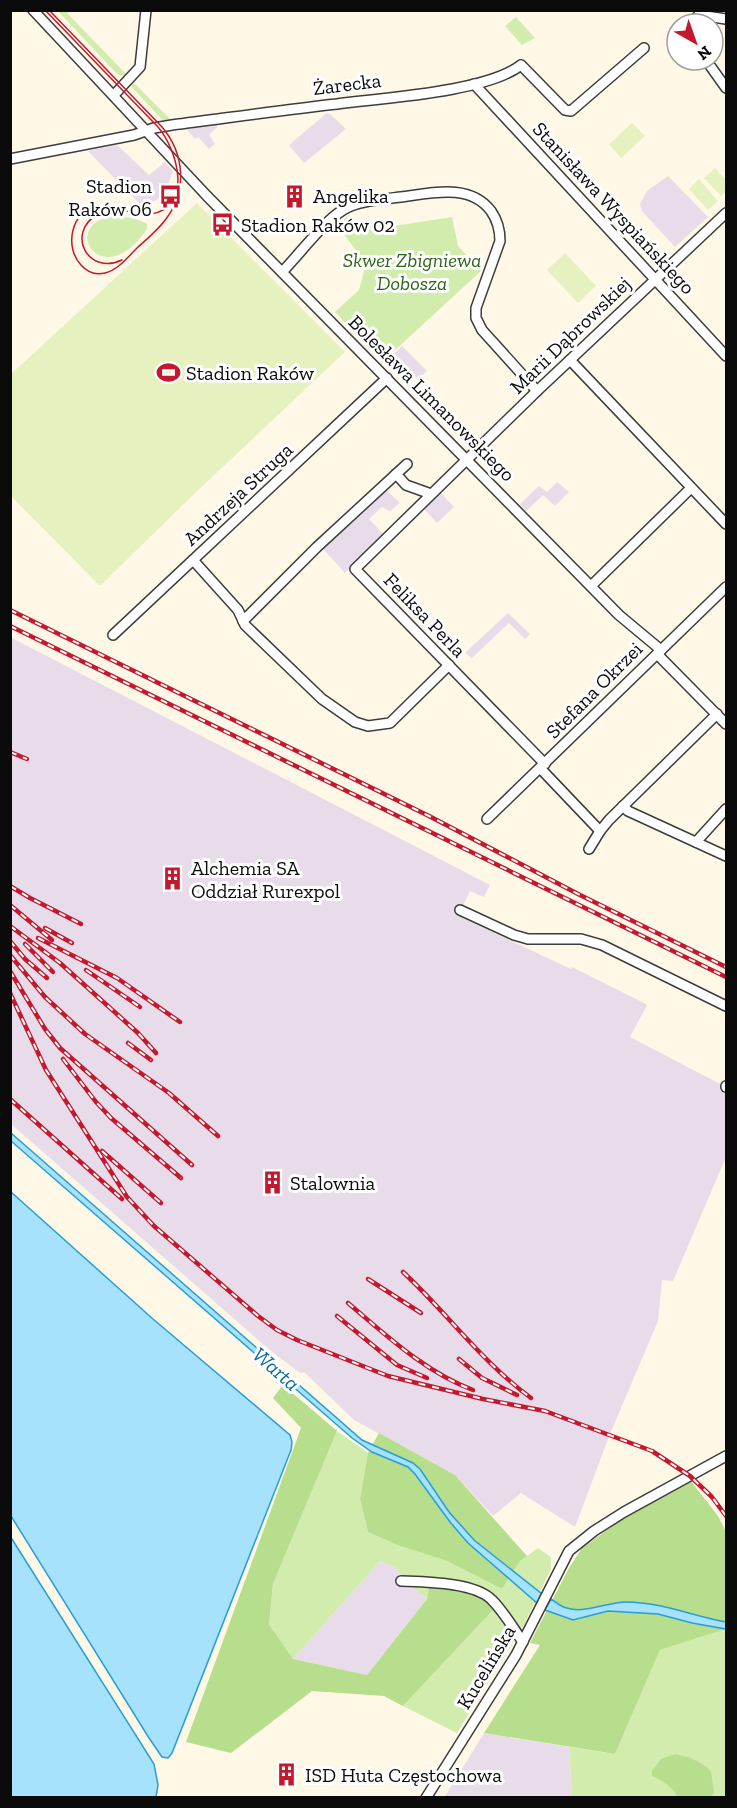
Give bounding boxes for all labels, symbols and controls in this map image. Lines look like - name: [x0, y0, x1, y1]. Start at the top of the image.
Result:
- north arrow: [665, 12, 725, 72]
- text: N: [694, 42, 715, 64]
- street label: Żarecka: [312, 68, 383, 100]
- street label: Stanisława Wyspiańskiego: [528, 117, 700, 299]
- place label: Stadion Raków 06: [68, 174, 153, 221]
- building icon: Angelika: [282, 183, 308, 209]
- bus stop icon: Stadion Raków 06: [157, 184, 183, 210]
- place label: Angelika: [313, 184, 389, 208]
- bus stop icon: Stadion Raków 02: [210, 212, 236, 238]
- place label: Stadion Raków 02: [241, 213, 395, 237]
- park label: Skwer Zbigniewa Dobosza: [343, 248, 481, 295]
- street label: Marii Dąbrowskiej: [505, 271, 635, 399]
- street label: Bolesława Limanowskiego: [344, 310, 520, 486]
- sports icon: Stadion Raków: [155, 360, 181, 386]
- place label: Stadion Raków: [186, 361, 315, 385]
- street label: Andrzeja Struga: [179, 437, 298, 551]
- street label: Feliksa Perla: [379, 568, 471, 662]
- street label: Stefana Okrzei: [541, 636, 648, 743]
- place label: Alchemia SA Oddział Rurexpol: [191, 856, 340, 903]
- building icon: Alchemia SA Oddział Rurexpol: [160, 866, 186, 892]
- building icon: Stalownia: [259, 1170, 285, 1196]
- place label: Stalownia: [290, 1171, 375, 1195]
- water label: Warta: [248, 1342, 305, 1396]
- street label: Kucelińska: [452, 1620, 521, 1713]
- building icon: ISD Huta Częstochowa: [274, 1762, 300, 1788]
- place label: ISD Huta Częstochowa: [305, 1763, 502, 1787]

